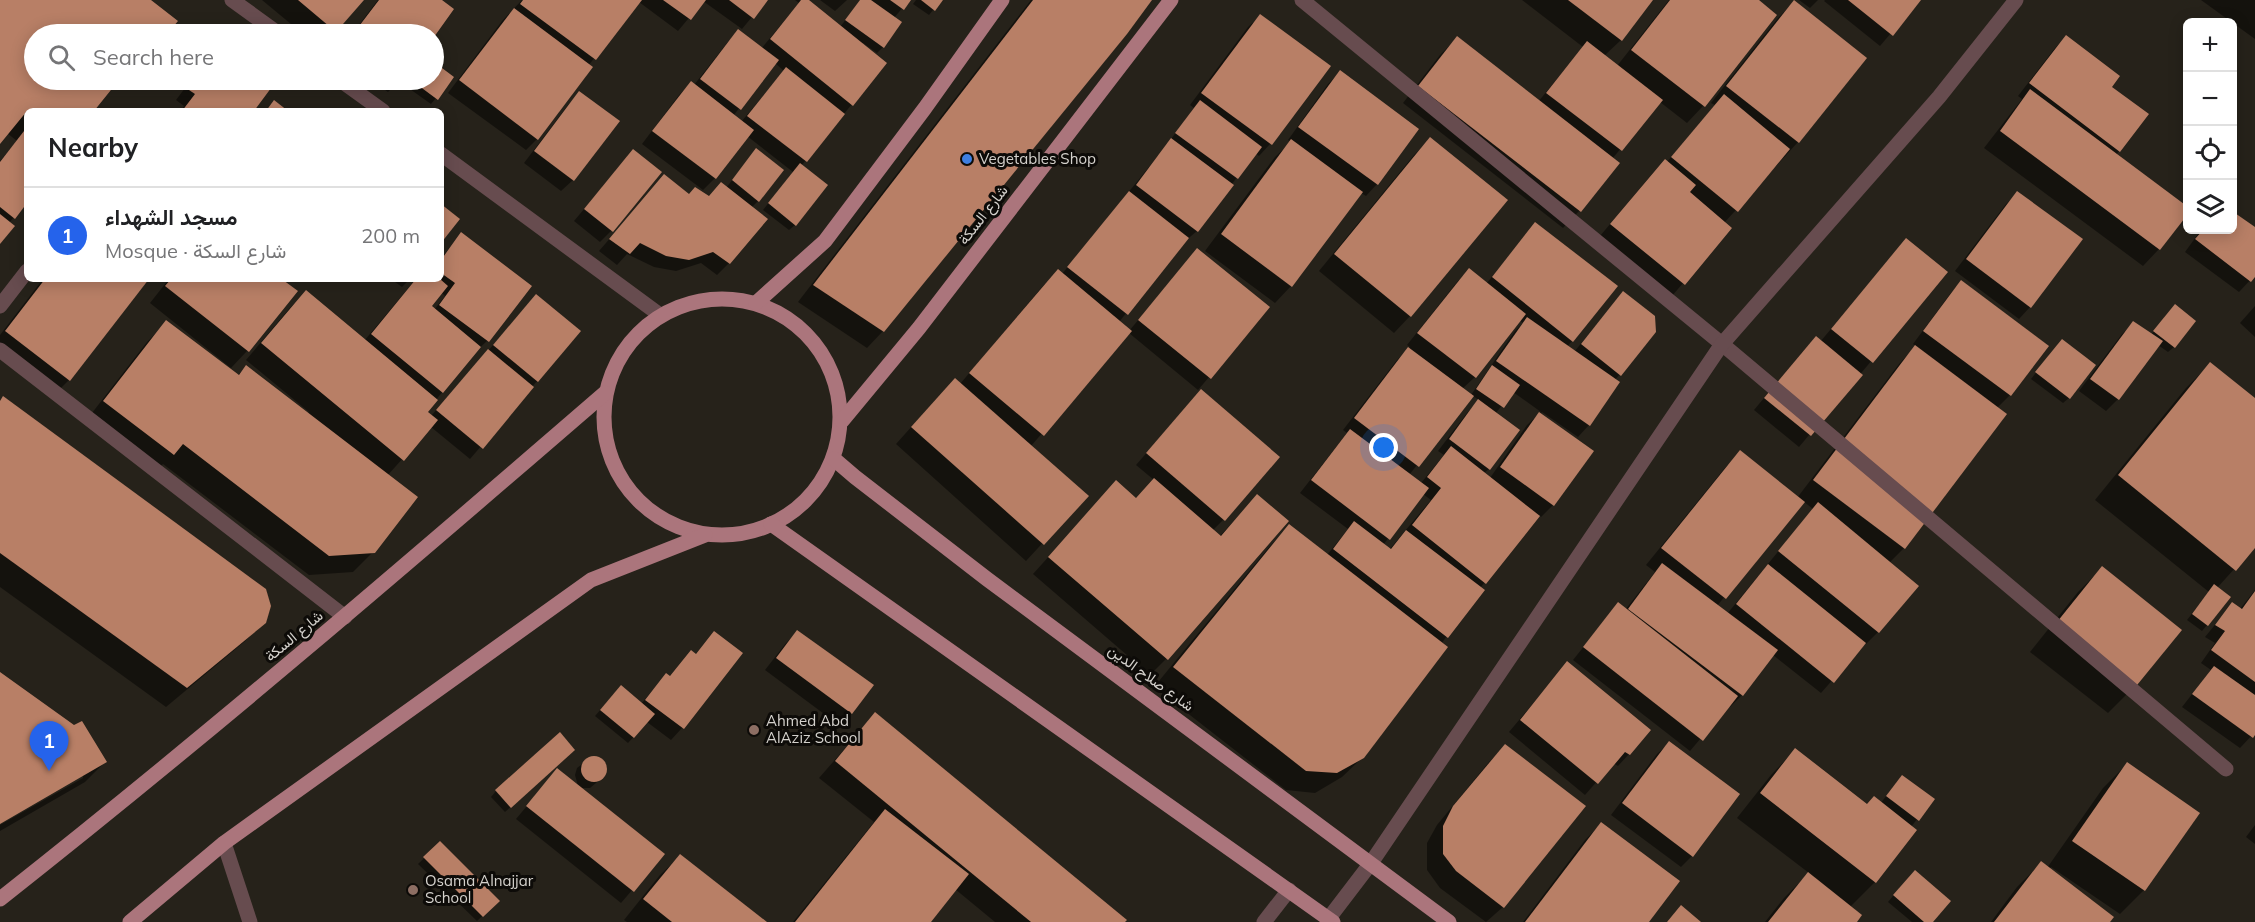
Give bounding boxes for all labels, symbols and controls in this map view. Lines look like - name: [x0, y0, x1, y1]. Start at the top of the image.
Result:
- map controls: [2183, 18, 2237, 234]
- button: +: [2183, 18, 2237, 72]
- search box: [24, 24, 444, 90]
- icon: search: [45, 41, 78, 74]
- text: Search here: [93, 43, 214, 71]
- button: −: [2183, 72, 2237, 126]
- button: locate: [2183, 126, 2237, 180]
- text: Nearby: [48, 131, 138, 164]
- place label: Vegetables Shop: [979, 149, 1096, 168]
- marker: Vegetables Shop: [960, 152, 974, 166]
- button: layers: [2183, 180, 2237, 234]
- street label: شارع السكة: [954, 181, 1013, 249]
- text: مسجد الشهداء: [105, 203, 237, 231]
- text: 1: [62, 223, 74, 248]
- text: 200 m: [361, 223, 420, 248]
- text: Mosque · شارع السكة: [105, 238, 286, 263]
- your location: [1369, 433, 1398, 462]
- street label: شارع السكة: [261, 606, 328, 667]
- street label: شارع صلاح الدين: [1104, 640, 1198, 717]
- place label: Ahmed Abd AlAziz School: [766, 711, 861, 747]
- pin: 1: [29, 722, 68, 771]
- marker: Ahmed Abd AlAziz School: [747, 723, 761, 737]
- place label: Osama Alnajjar School: [425, 871, 534, 907]
- marker: Osama Alnajjar School: [406, 883, 420, 897]

